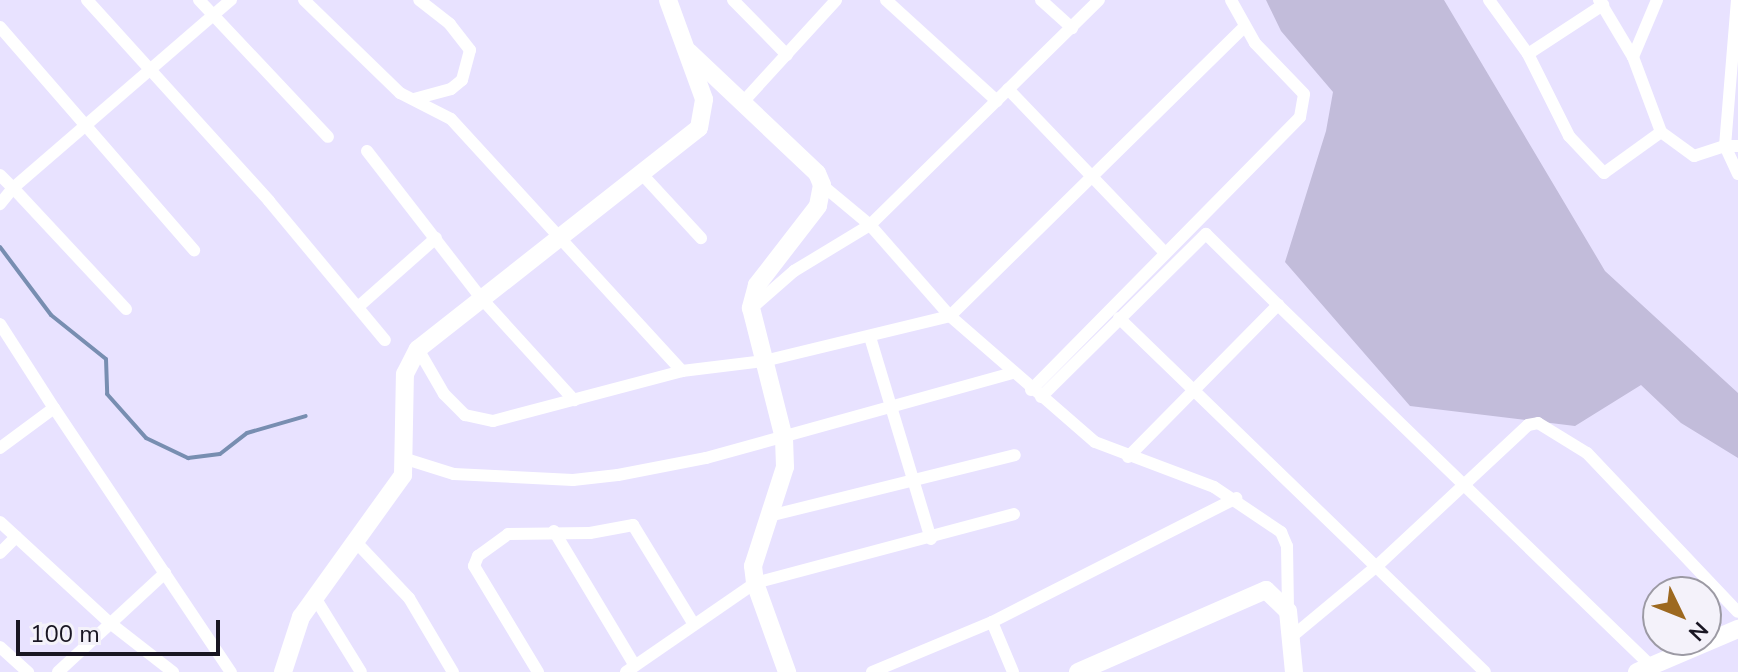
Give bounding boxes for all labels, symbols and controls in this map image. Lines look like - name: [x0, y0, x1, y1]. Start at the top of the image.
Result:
- north arrow: [1642, 576, 1722, 656]
- scale bar: [20, 604, 224, 654]
- text: N: [1682, 615, 1715, 647]
- text: 100 m: [30, 618, 100, 650]

